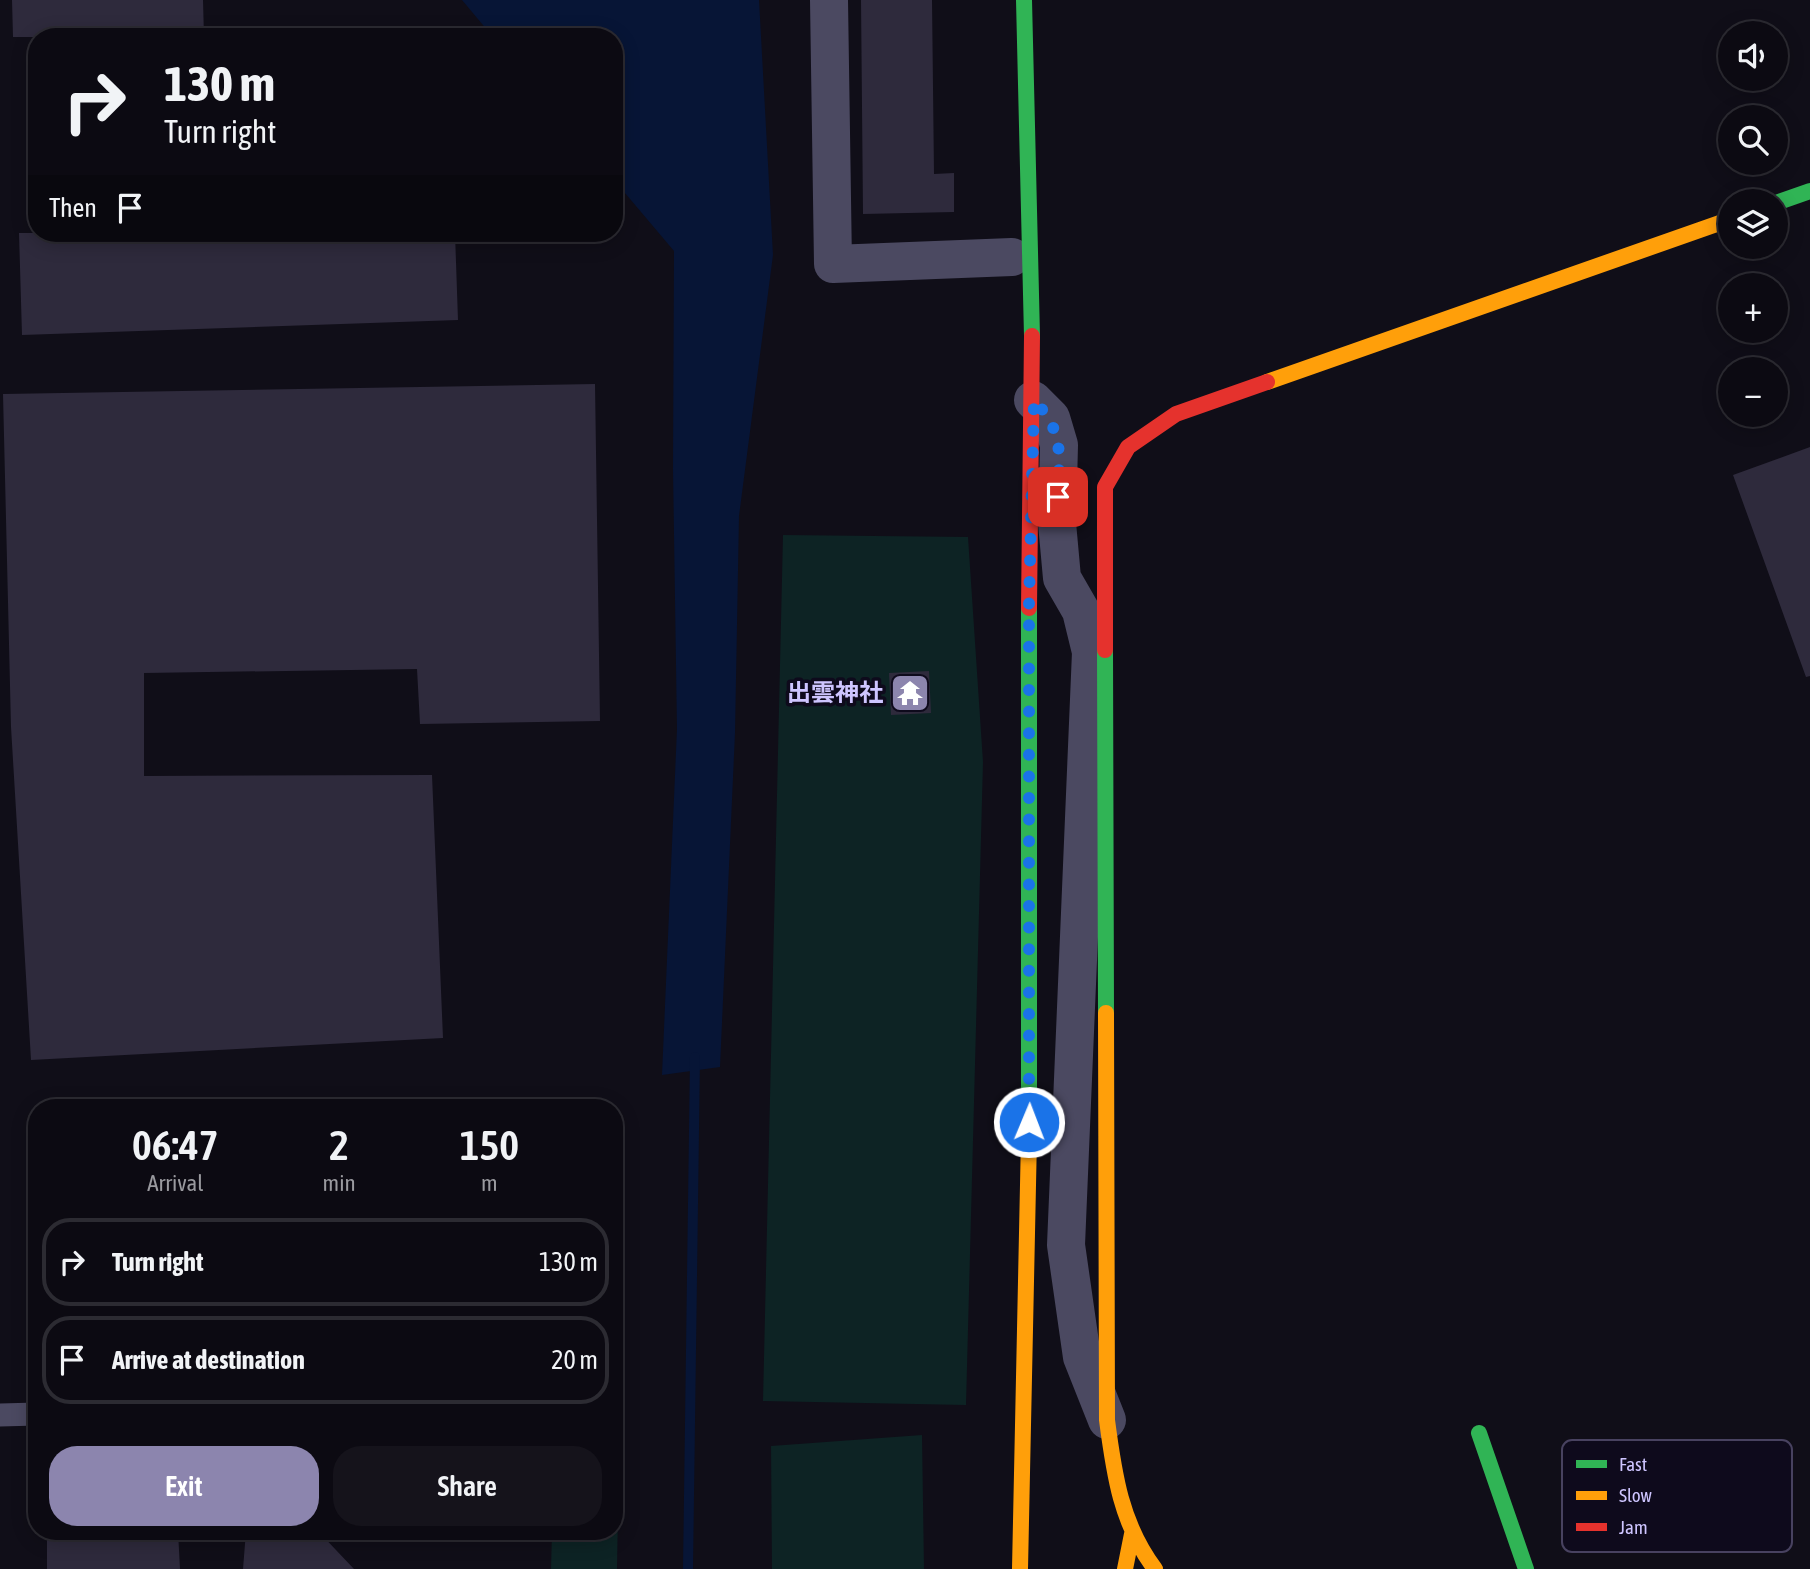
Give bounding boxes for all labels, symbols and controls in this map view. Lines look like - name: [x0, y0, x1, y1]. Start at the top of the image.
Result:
- map controls: [1718, 21, 1788, 427]
- button: sound: [1718, 21, 1788, 91]
- text: 130 m: [164, 55, 275, 111]
- icon: right: [49, 56, 140, 147]
- button: search: [1718, 105, 1788, 175]
- text: Turn right: [164, 113, 277, 150]
- icon: arrive: [111, 189, 149, 227]
- button: layers: [1718, 189, 1788, 259]
- text: Then: [49, 193, 97, 223]
- button: +: [1718, 273, 1788, 343]
- button: −: [1718, 357, 1788, 427]
- pin: [1028, 467, 1088, 527]
- icon: arrive: [1039, 478, 1077, 516]
- temple icon: 出雲神社: [889, 672, 931, 714]
- place label: 出雲神社: [787, 679, 883, 706]
- position arrow: [992, 1085, 1066, 1159]
- text: 06:47: [132, 1121, 219, 1169]
- text: 2: [329, 1121, 349, 1169]
- text: 150: [460, 1121, 519, 1169]
- text: Arrival: [147, 1170, 203, 1196]
- text: min: [323, 1170, 356, 1196]
- text: m: [481, 1170, 498, 1196]
- icon: right: [53, 1243, 91, 1281]
- text: Turn right: [112, 1247, 203, 1277]
- text: 130 m: [539, 1247, 598, 1277]
- icon: arrive: [53, 1341, 91, 1379]
- text: Arrive at destination: [112, 1345, 305, 1375]
- text: 20 m: [551, 1345, 598, 1375]
- legend: [1562, 1440, 1792, 1552]
- button: Exit: [49, 1446, 319, 1526]
- button: Share: [333, 1446, 602, 1526]
- text: Fast: [1619, 1453, 1647, 1475]
- text: Slow: [1619, 1484, 1653, 1506]
- text: Jam: [1619, 1516, 1648, 1538]

